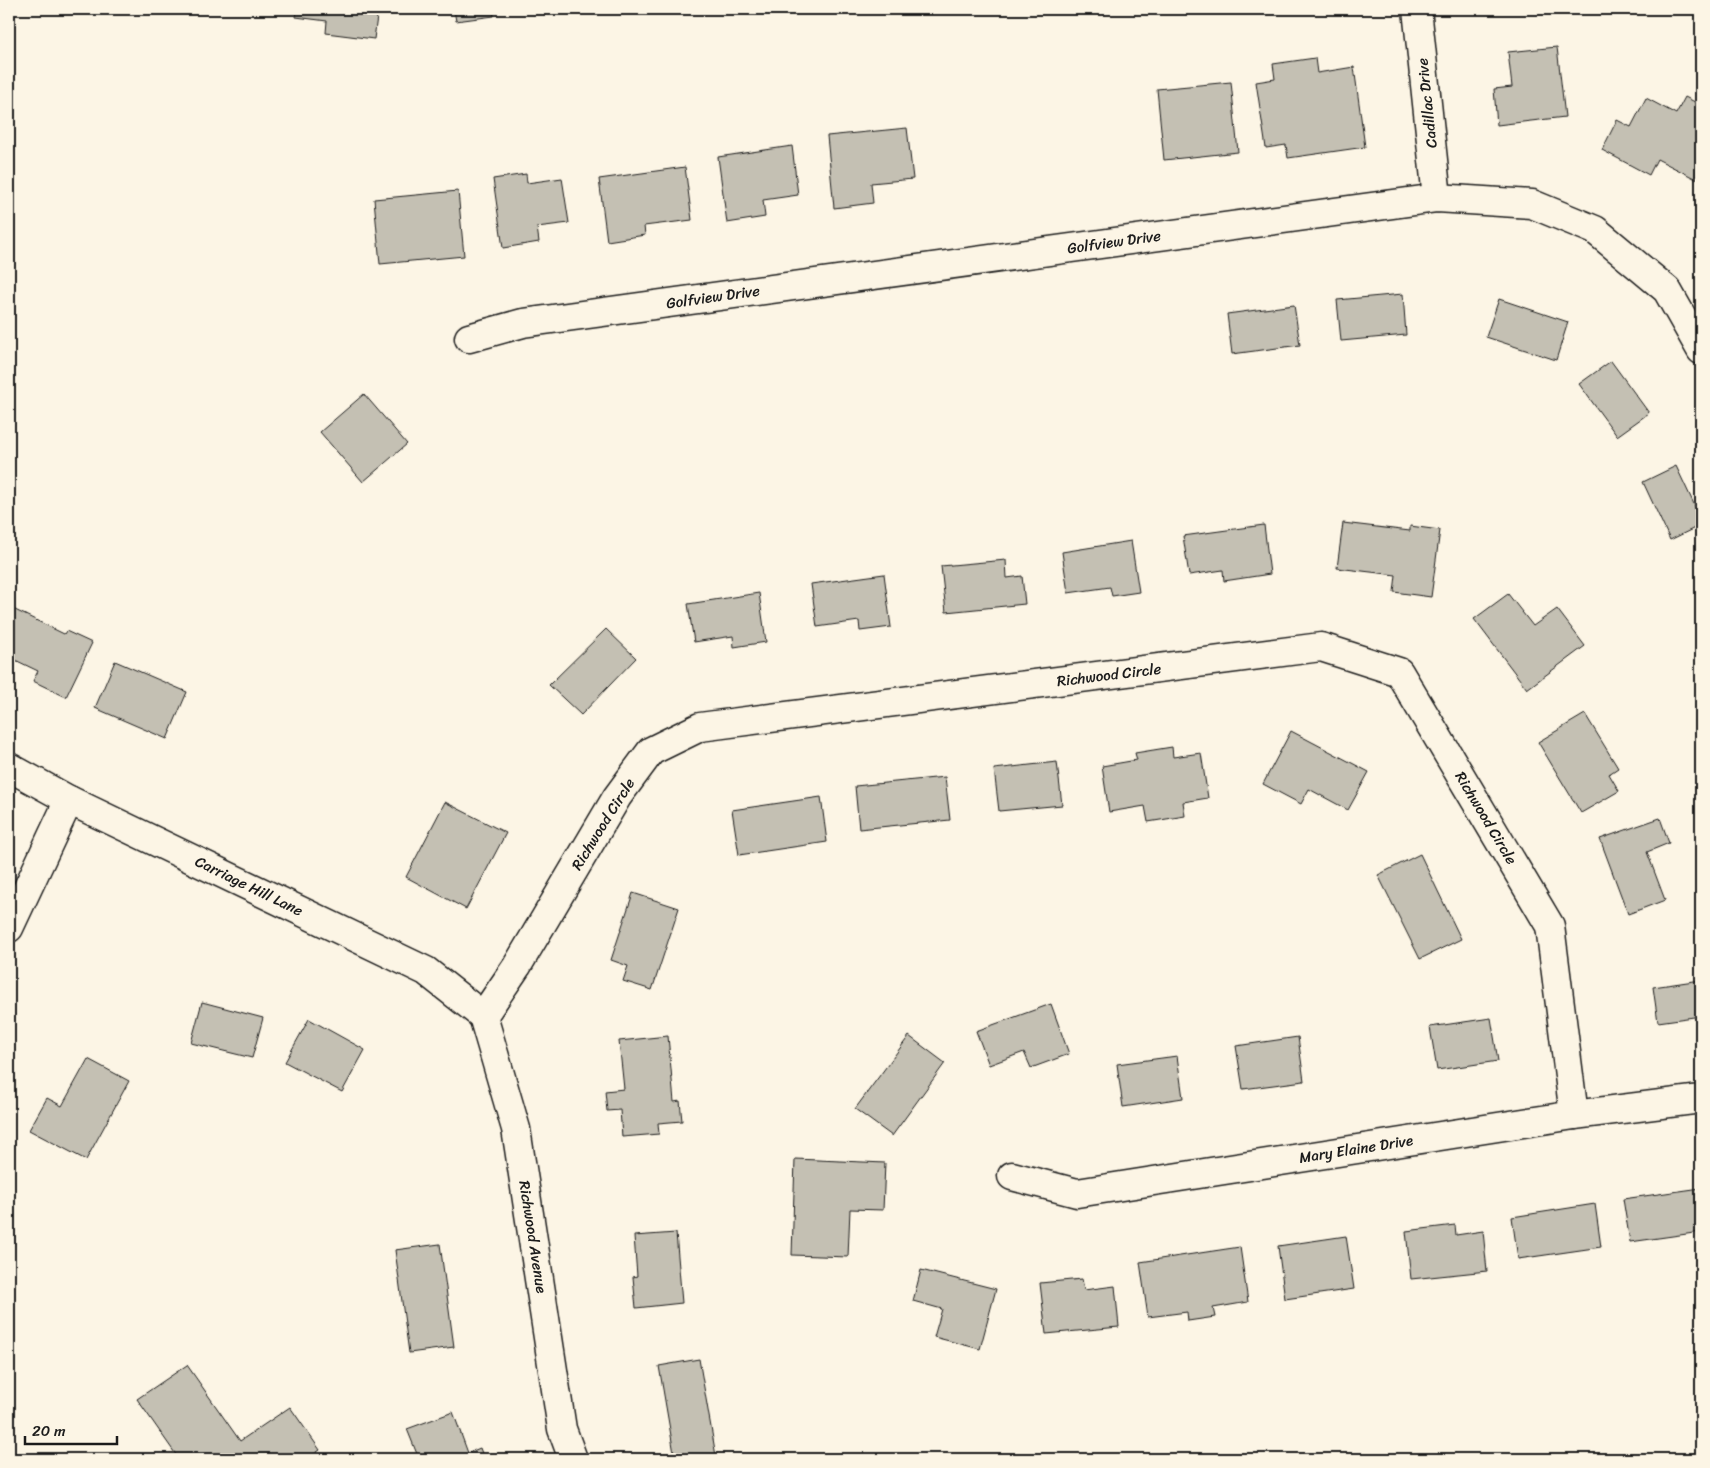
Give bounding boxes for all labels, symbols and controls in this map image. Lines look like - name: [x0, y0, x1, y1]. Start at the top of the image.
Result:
- street label: Cadillac Drive: [1409, 56, 1445, 149]
- street label: Golfview Drive: [1065, 223, 1163, 261]
- street label: Golfview Drive: [664, 278, 762, 316]
- street label: Richwood Circle: [1055, 656, 1163, 694]
- street label: Richwood Circle: [1448, 766, 1524, 870]
- street label: Richwood Circle: [564, 772, 642, 875]
- street label: Carriage Hill Lane: [190, 849, 308, 924]
- street label: Mary Elaine Drive: [1297, 1127, 1415, 1171]
- street label: Richwood Avenue: [511, 1179, 555, 1295]
- scale bar: [25, 1413, 118, 1445]
- text: 20 m: [32, 1418, 66, 1444]

